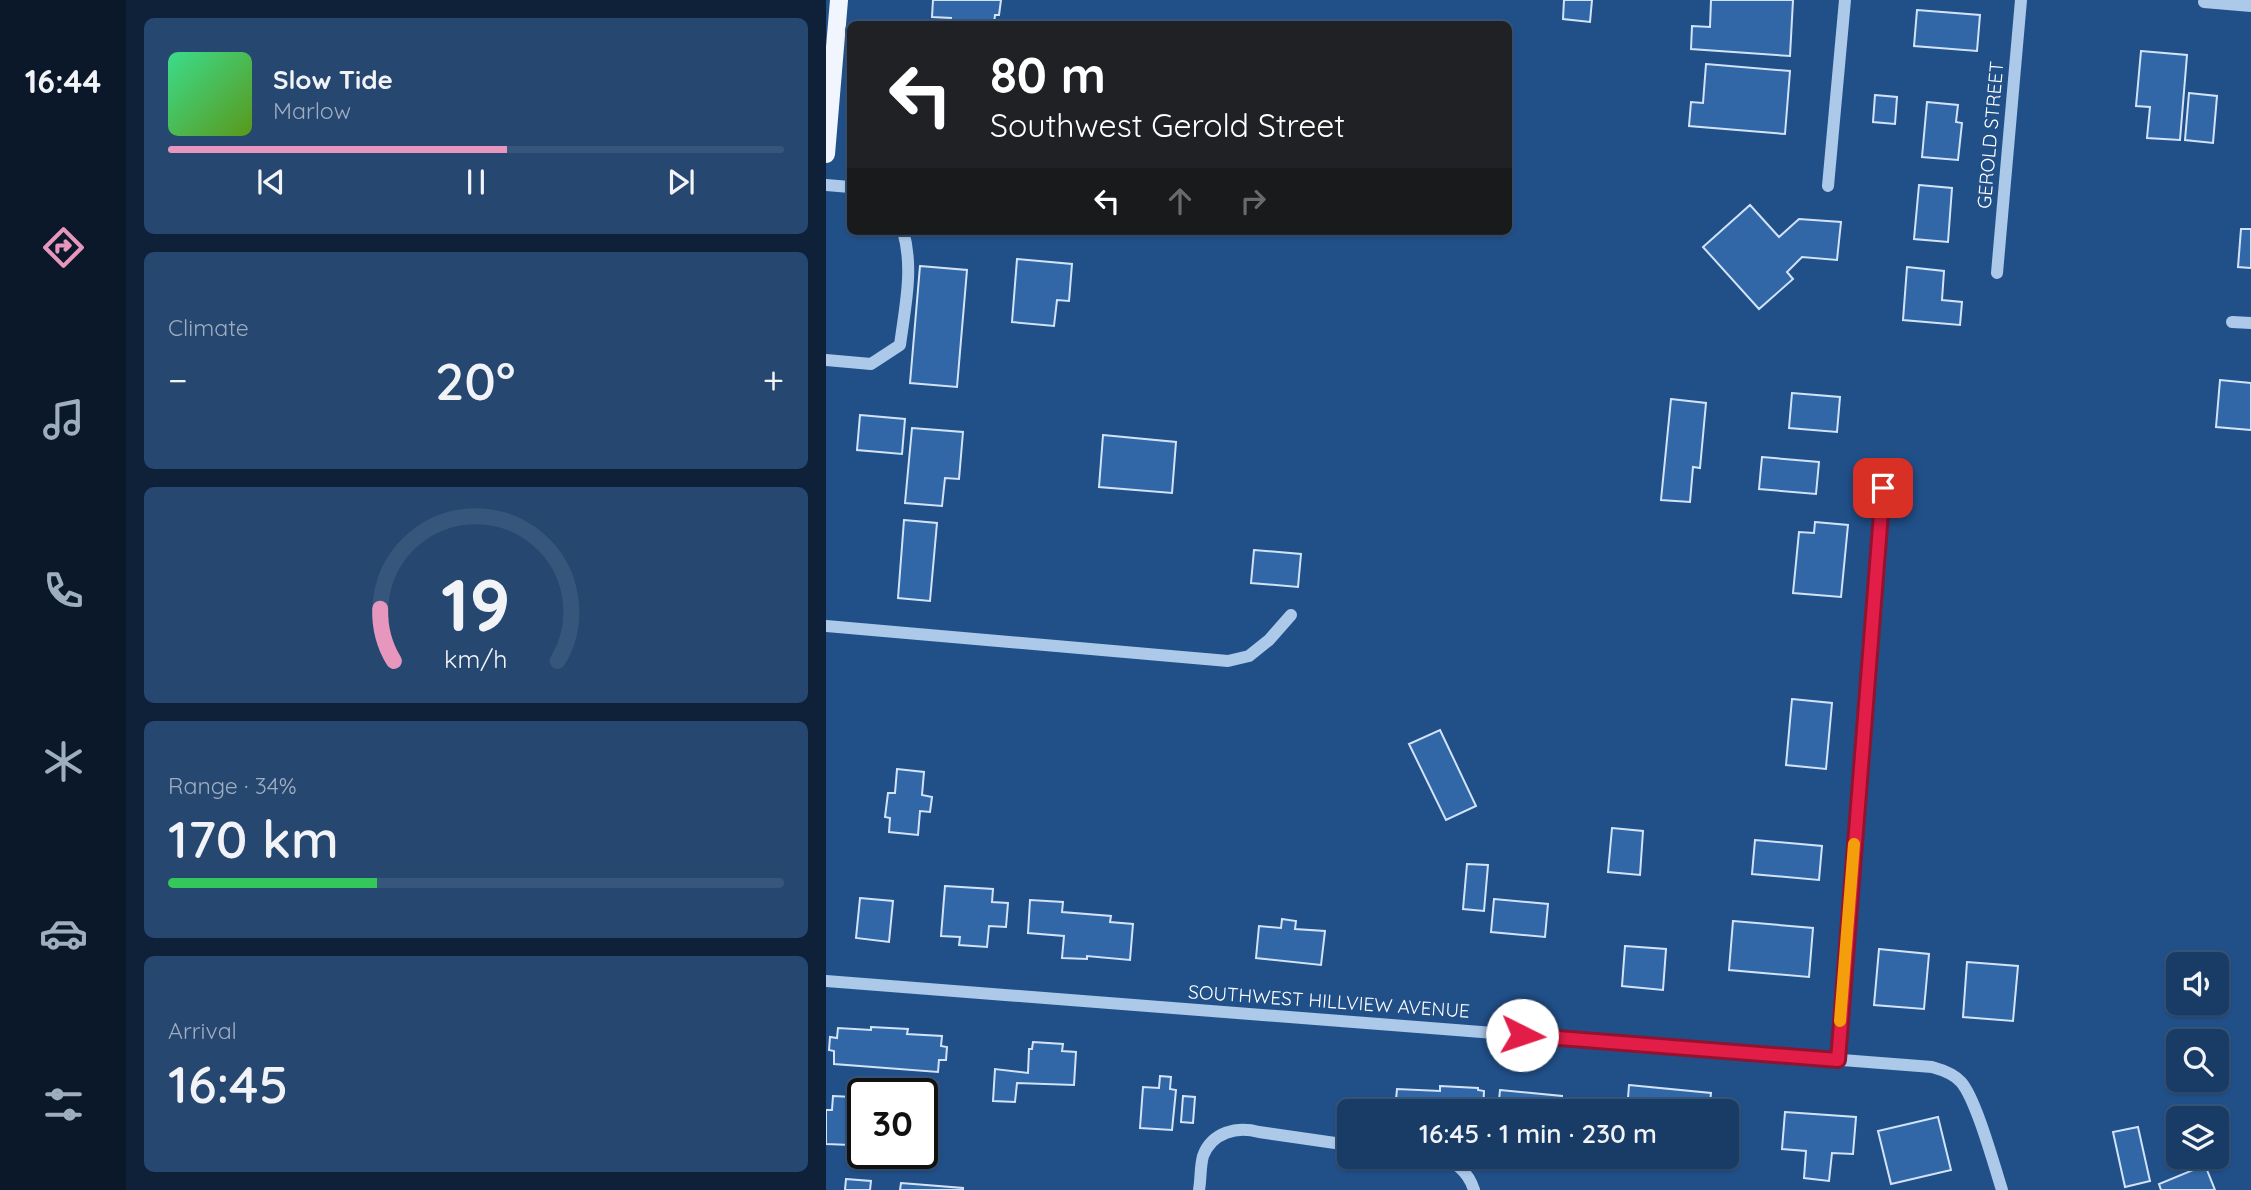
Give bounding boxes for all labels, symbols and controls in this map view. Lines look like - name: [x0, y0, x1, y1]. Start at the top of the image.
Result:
- text: 80 m: [990, 44, 1106, 105]
- icon: left: [875, 49, 966, 140]
- street label: GEROLD STREET: [1972, 60, 2008, 210]
- text: 16:44: [25, 61, 101, 101]
- text: Slow Tide: [273, 63, 393, 96]
- text: Marlow: [273, 96, 351, 125]
- text: Southwest Gerold Street: [990, 105, 1345, 145]
- icon: previous: [252, 163, 290, 201]
- icon: pause: [457, 163, 495, 201]
- icon: next: [662, 163, 700, 201]
- icon: left: [1088, 182, 1126, 220]
- icon: ahead: [1161, 182, 1199, 220]
- icon: right: [1234, 182, 1272, 220]
- icon: directions: [39, 223, 88, 272]
- text: Climate: [168, 313, 249, 342]
- text: 20°: [435, 348, 515, 413]
- text: −: [168, 356, 188, 404]
- text: +: [763, 356, 784, 404]
- icon: music: [39, 395, 88, 444]
- pin: [1853, 458, 1913, 518]
- icon: arrive: [1864, 469, 1902, 507]
- text: 19: [441, 558, 511, 649]
- icon: phone: [39, 566, 88, 615]
- text: km/h: [444, 643, 508, 674]
- icon: climate: [39, 737, 88, 786]
- text: Range · 34%: [168, 771, 297, 800]
- text: 170 km: [168, 806, 339, 871]
- icon: car: [39, 909, 88, 958]
- map controls: [2166, 952, 2229, 1169]
- button: sound: [2166, 952, 2229, 1015]
- street label: SOUTHWEST HILLVIEW AVENUE: [1188, 979, 1470, 1023]
- position arrow: [1485, 998, 1559, 1072]
- text: Arrival: [168, 1016, 237, 1045]
- button: search: [2166, 1029, 2229, 1092]
- text: 16:45: [168, 1051, 288, 1116]
- speed limit sign: 30: [847, 1078, 938, 1169]
- icon: filters: [39, 1080, 88, 1129]
- button: layers: [2166, 1106, 2229, 1169]
- text: 16:45 · 1 min · 230 m: [1419, 1117, 1657, 1150]

